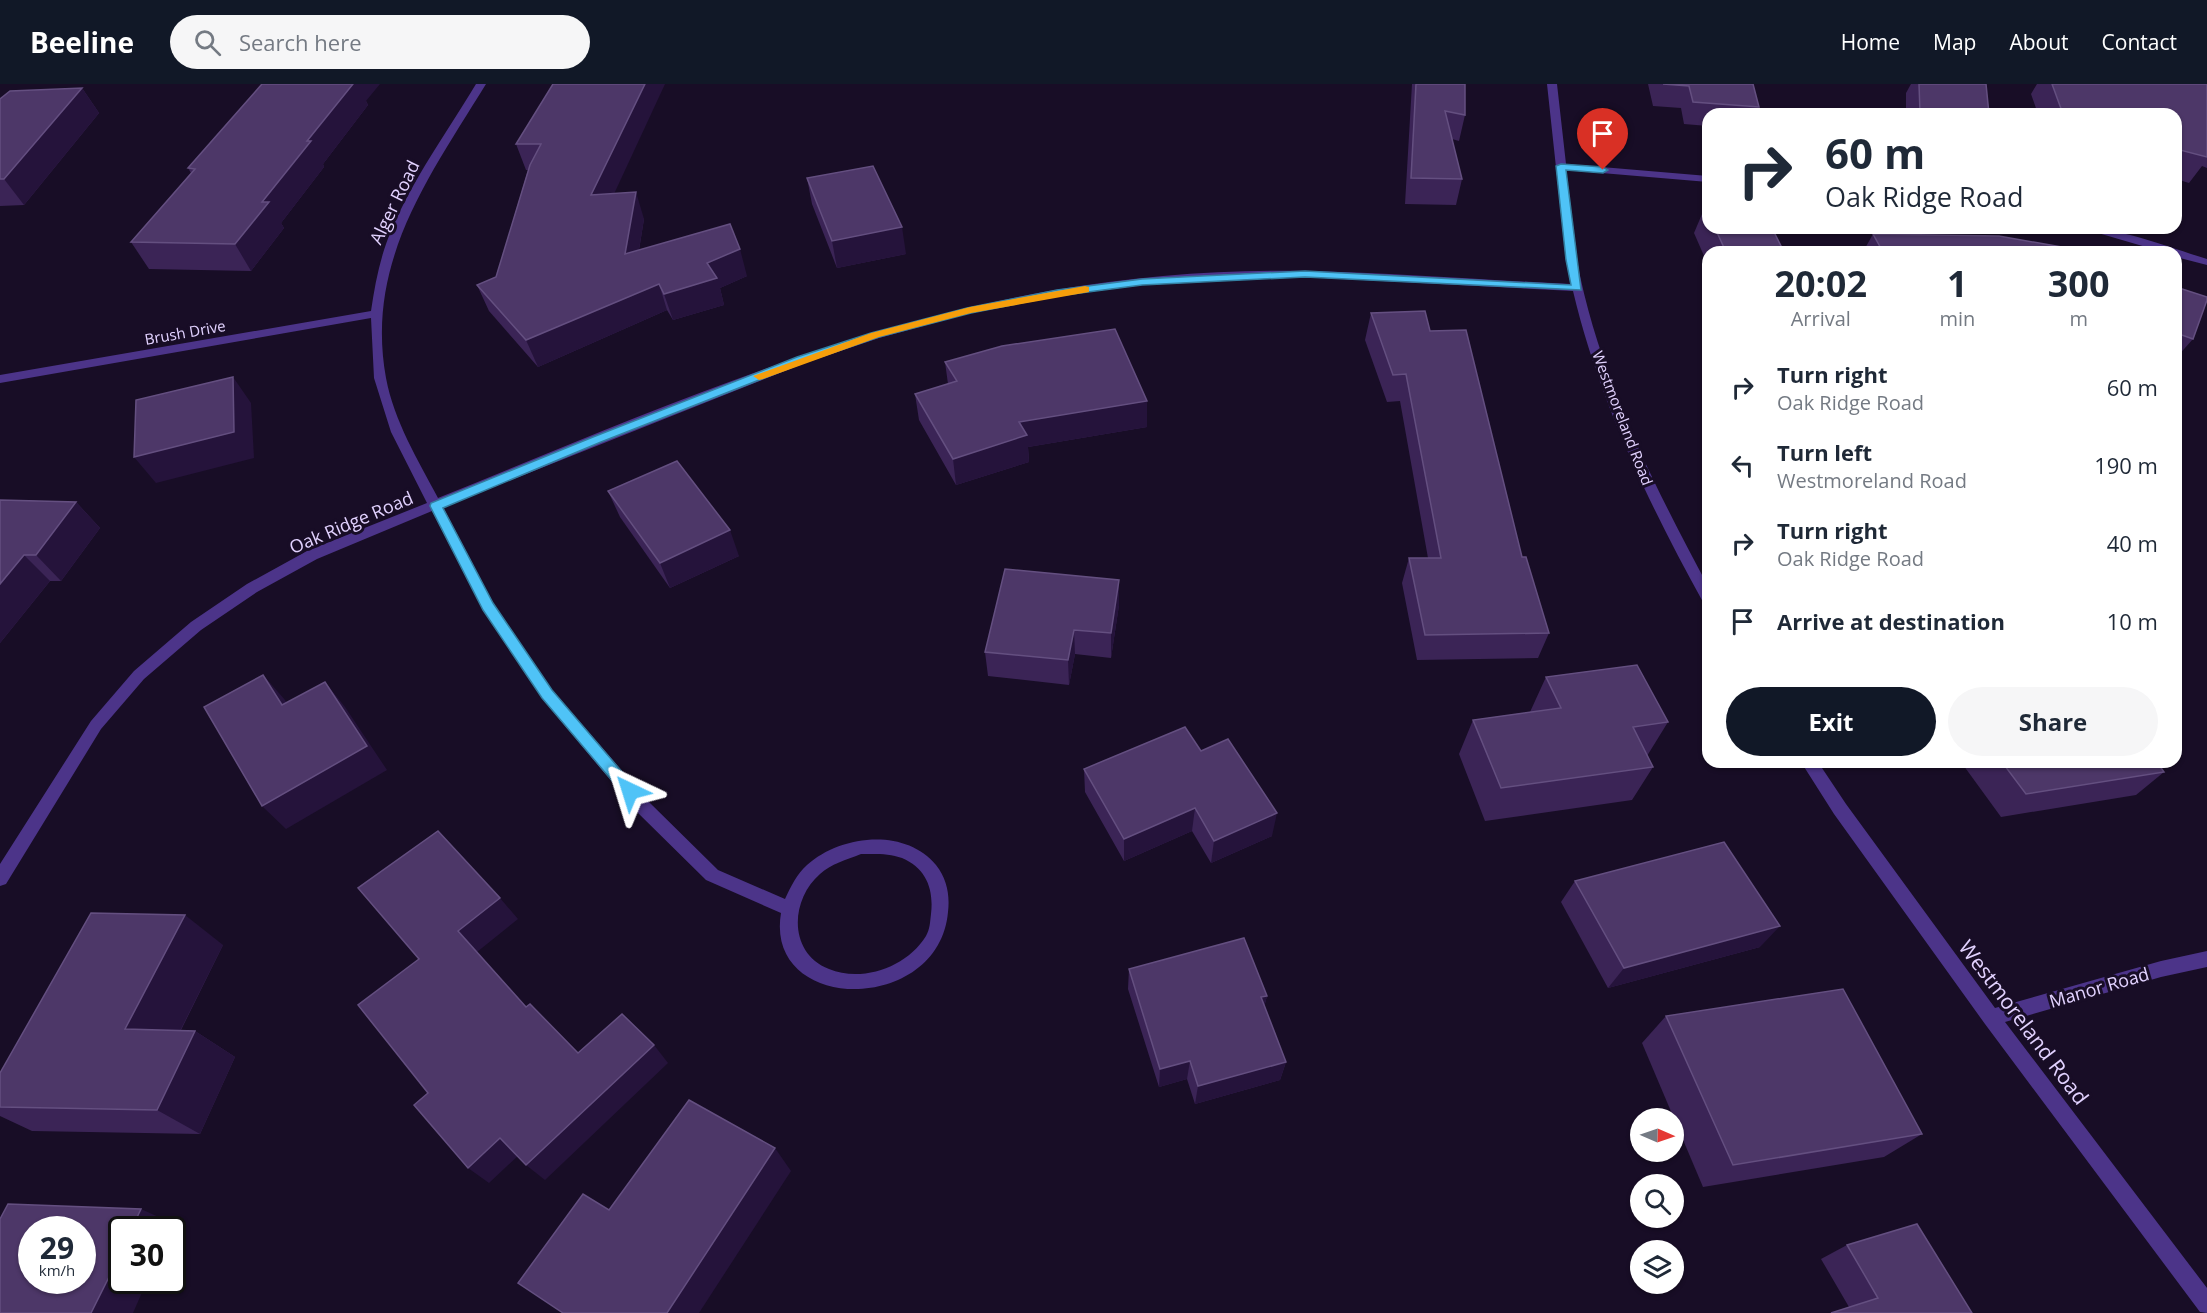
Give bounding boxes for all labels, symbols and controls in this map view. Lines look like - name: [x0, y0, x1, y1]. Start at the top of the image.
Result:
- search box: [170, 15, 590, 69]
- text: Beeline: [30, 23, 134, 61]
- icon: search: [191, 26, 224, 59]
- text: Search here: [239, 27, 362, 57]
- text: Home: [1841, 28, 1900, 56]
- text: Map: [1933, 28, 1976, 56]
- text: About: [2009, 28, 2069, 56]
- text: Contact: [2102, 28, 2177, 56]
- pin: [1577, 108, 1628, 170]
- icon: arrive: [1586, 117, 1619, 150]
- text: 60 m: [1825, 124, 1925, 181]
- icon: right: [1726, 132, 1804, 210]
- street label: Alger Road: [363, 156, 425, 248]
- text: Oak Ridge Road: [1825, 178, 2023, 215]
- text: 20:02: [1774, 259, 1867, 308]
- text: 1: [1947, 259, 1968, 308]
- text: 300: [2048, 259, 2110, 308]
- text: Arrival: [1791, 305, 1851, 332]
- text: min: [1939, 305, 1975, 332]
- text: m: [2069, 305, 2088, 332]
- street label: Brush Drive: [143, 315, 227, 349]
- street label: Westmoreland Road: [1588, 348, 1658, 488]
- text: Turn right: [1777, 359, 1888, 389]
- icon: right: [1726, 371, 1759, 404]
- text: 60 m: [2107, 372, 2158, 402]
- text: Oak Ridge Road: [1777, 389, 1924, 416]
- text: Turn left: [1777, 437, 1872, 467]
- icon: left: [1726, 449, 1759, 482]
- text: 190 m: [2094, 450, 2158, 480]
- text: Westmoreland Road: [1777, 467, 1967, 494]
- street label: Oak Ridge Road: [285, 485, 417, 559]
- text: Turn right: [1777, 515, 1888, 545]
- icon: right: [1726, 527, 1759, 560]
- text: 40 m: [2107, 528, 2158, 558]
- text: Oak Ridge Road: [1777, 545, 1924, 572]
- icon: arrive: [1726, 605, 1759, 638]
- text: Arrive at destination: [1777, 606, 2005, 636]
- text: 10 m: [2107, 606, 2158, 636]
- button: Exit: [1726, 687, 1936, 756]
- button: Share: [1948, 687, 2158, 756]
- position arrow: [598, 759, 662, 823]
- street label: Westmoreland Road: [1953, 934, 2095, 1110]
- street label: Manor Road: [2046, 961, 2152, 1013]
- north arrow: [1630, 1108, 1684, 1162]
- map controls: [1630, 1108, 1684, 1294]
- button: search: [1630, 1174, 1684, 1228]
- speed limit sign: 30: [108, 1216, 186, 1294]
- text: 29: [40, 1227, 74, 1268]
- button: layers: [1630, 1240, 1684, 1294]
- text: km/h: [39, 1260, 75, 1280]

